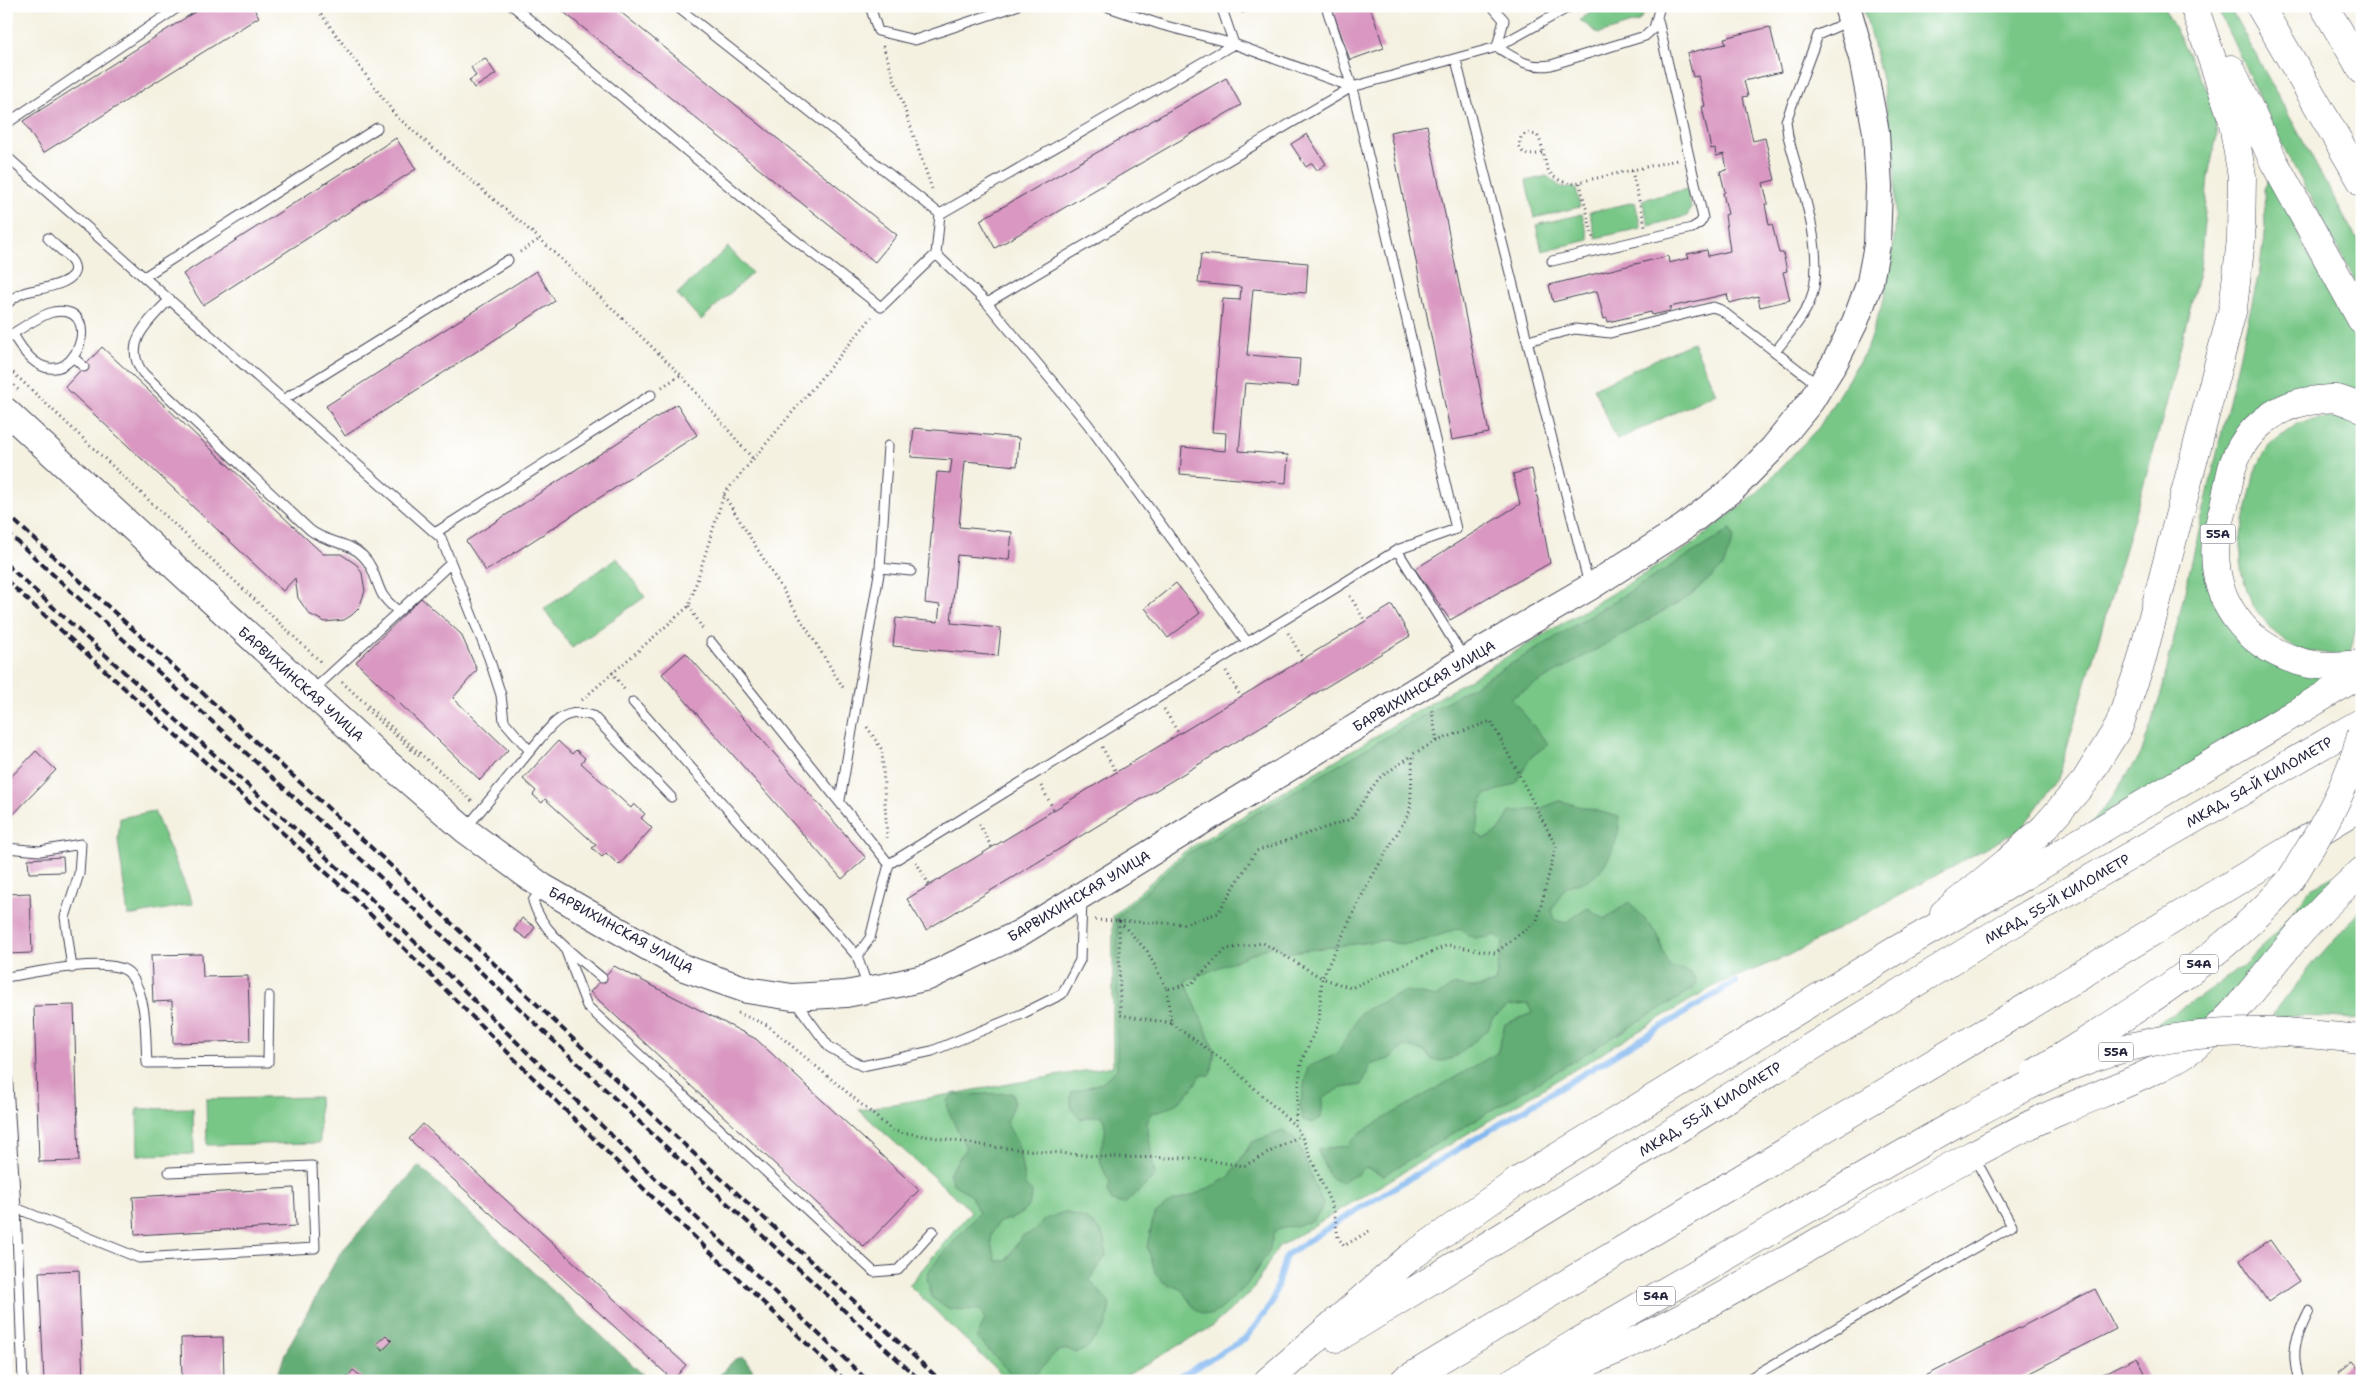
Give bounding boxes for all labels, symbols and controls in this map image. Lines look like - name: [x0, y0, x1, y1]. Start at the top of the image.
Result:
- road number: 55А: [2200, 524, 2236, 544]
- street label: БАРВИХИНСКАЯ УЛИЦА: [234, 623, 368, 745]
- street label: БАРВИХИНСКАЯ УЛИЦА: [1349, 636, 1499, 736]
- street label: МКАД, 54-Й КИЛОМЕТР: [2182, 733, 2336, 831]
- street label: БАРВИХИНСКАЯ УЛИЦА: [1004, 846, 1154, 946]
- street label: МКАД, 55-Й КИЛОМЕТР: [1981, 850, 2133, 948]
- street label: БАРВИХИНСКАЯ УЛИЦА: [545, 883, 697, 977]
- road number: 54А: [2180, 954, 2218, 974]
- road number: 55А: [2098, 1042, 2134, 1062]
- street label: МКАД, 55-Й КИЛОМЕТР: [1635, 1058, 1785, 1160]
- road number: 54А: [1637, 1286, 1675, 1305]

